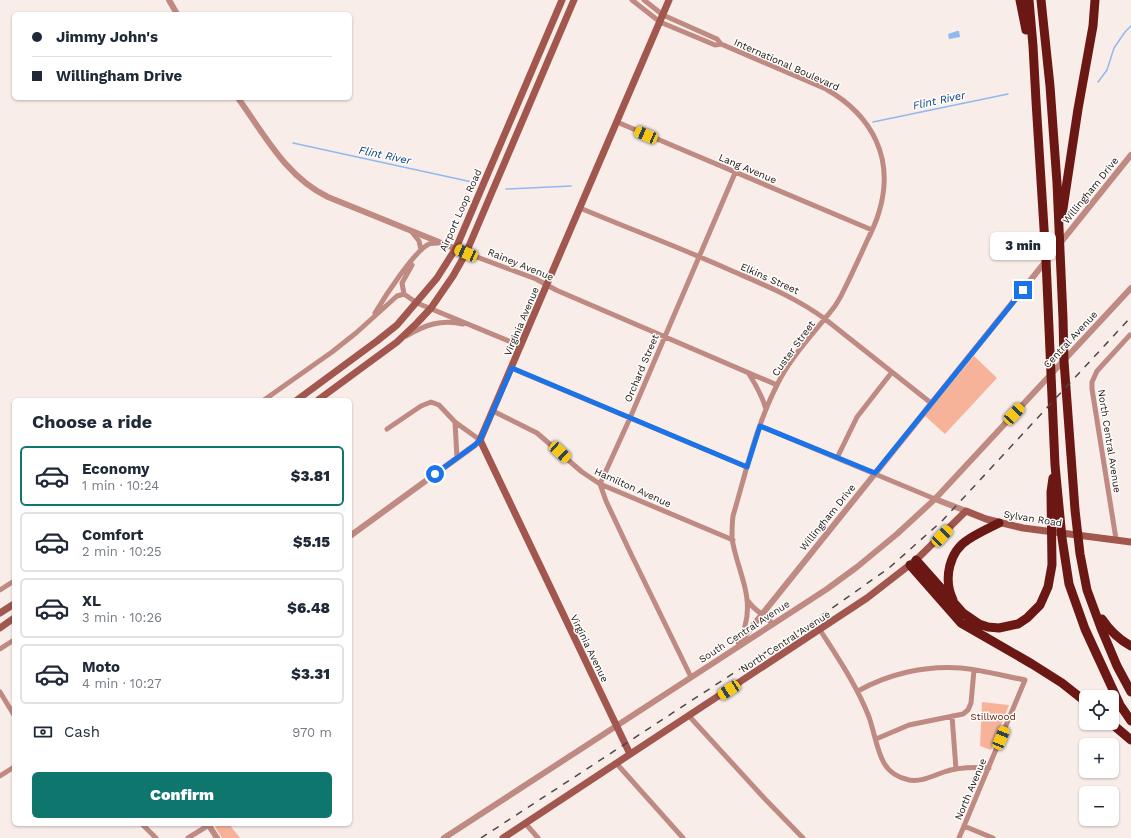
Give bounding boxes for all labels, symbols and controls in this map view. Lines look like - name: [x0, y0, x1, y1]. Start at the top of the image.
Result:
- text: Jimmy John's: [56, 28, 158, 46]
- street label: International Boulevard: [733, 36, 841, 93]
- text: Willingham Drive: [56, 67, 182, 85]
- water label: Flint River: [912, 88, 967, 112]
- car: [633, 125, 659, 145]
- water label: Flint River: [358, 144, 413, 168]
- street label: Lang Avenue: [717, 151, 778, 186]
- street label: Willingham Drive: [1060, 155, 1121, 226]
- street label: Airport Loop Road: [437, 167, 484, 253]
- callout: 3 min: [990, 232, 1056, 260]
- text: 3 min: [1005, 238, 1041, 253]
- car: [453, 243, 479, 263]
- street label: Rainey Avenue: [486, 246, 556, 283]
- street label: Elkins Street: [739, 261, 801, 297]
- route end: [1014, 281, 1032, 299]
- street label: Virginia Avenue: [502, 285, 541, 357]
- street label: Central Avenue: [1041, 309, 1100, 370]
- street label: Custer Street: [770, 318, 818, 378]
- street label: Orchard Street: [622, 332, 661, 404]
- street label: North Central Avenue: [1096, 389, 1123, 494]
- car: [1001, 401, 1027, 427]
- text: Choose a ride: [32, 411, 152, 432]
- car: [547, 439, 573, 465]
- icon: car: [34, 458, 70, 494]
- text: Economy: [82, 460, 149, 478]
- route start: [426, 465, 444, 483]
- street label: Hamilton Avenue: [593, 466, 673, 509]
- text: $3.81: [291, 467, 330, 485]
- text: 1 min · 10:24: [82, 478, 159, 493]
- street label: Willingham Drive: [797, 482, 858, 553]
- street label: Sylvan Road: [1003, 508, 1063, 529]
- car: [929, 523, 955, 549]
- icon: car: [34, 524, 70, 560]
- text: Comfort: [82, 526, 143, 544]
- text: $5.15: [293, 533, 330, 551]
- text: 2 min · 10:25: [82, 544, 162, 559]
- icon: car: [34, 590, 70, 626]
- text: XL: [82, 592, 101, 610]
- street label: South Central Avenue: [697, 598, 792, 665]
- text: $6.48: [287, 599, 330, 617]
- street label: North Central Avenue: [738, 608, 832, 674]
- text: 3 min · 10:26: [82, 610, 162, 625]
- street label: Virginia Avenue: [568, 613, 611, 684]
- icon: car: [34, 656, 70, 692]
- text: Moto: [82, 658, 120, 676]
- text: $3.31: [291, 665, 330, 683]
- text: 4 min · 10:27: [82, 676, 161, 691]
- car: [716, 678, 742, 702]
- map controls: [1079, 690, 1119, 826]
- button: locate: [1079, 690, 1119, 730]
- park label: Stillwood: [970, 711, 1016, 722]
- icon: cash: [32, 721, 54, 743]
- text: Cash: [64, 723, 100, 741]
- text: 970 m: [292, 725, 332, 740]
- car: [991, 725, 1011, 751]
- button: +: [1079, 738, 1119, 778]
- street label: North Avenue: [953, 757, 988, 822]
- button: Confirm: [32, 772, 332, 818]
- button: −: [1079, 786, 1119, 826]

